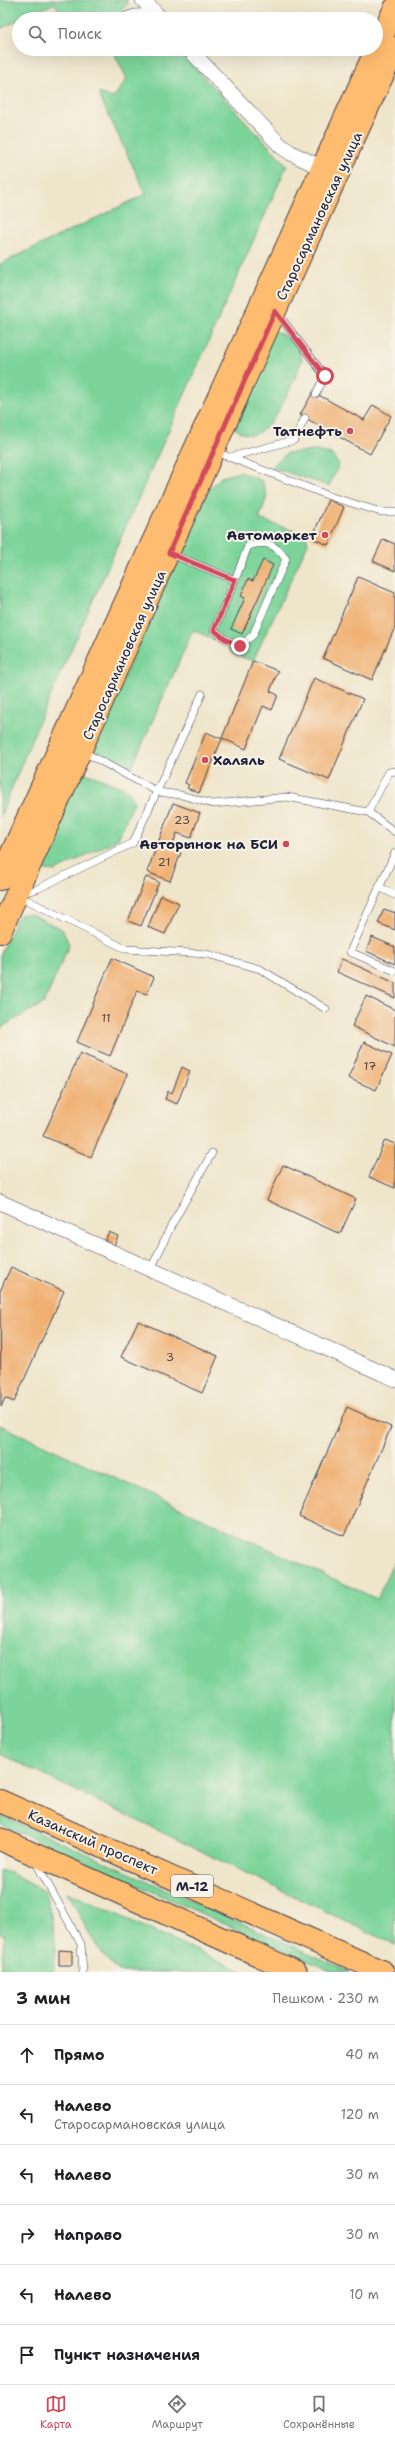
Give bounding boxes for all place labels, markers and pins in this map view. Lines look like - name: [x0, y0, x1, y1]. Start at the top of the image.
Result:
- place label: Татнефть: [273, 422, 342, 440]
- marker: Татнефть: [345, 426, 355, 436]
- place label: Автомаркет: [227, 526, 318, 544]
- marker: Автомаркет: [320, 530, 330, 540]
- place label: Халяль: [213, 751, 265, 769]
- marker: Халяль: [200, 755, 210, 765]
- place label: Авторынок на БСИ: [139, 835, 278, 853]
- marker: Авторынок на БСИ: [281, 839, 291, 849]

